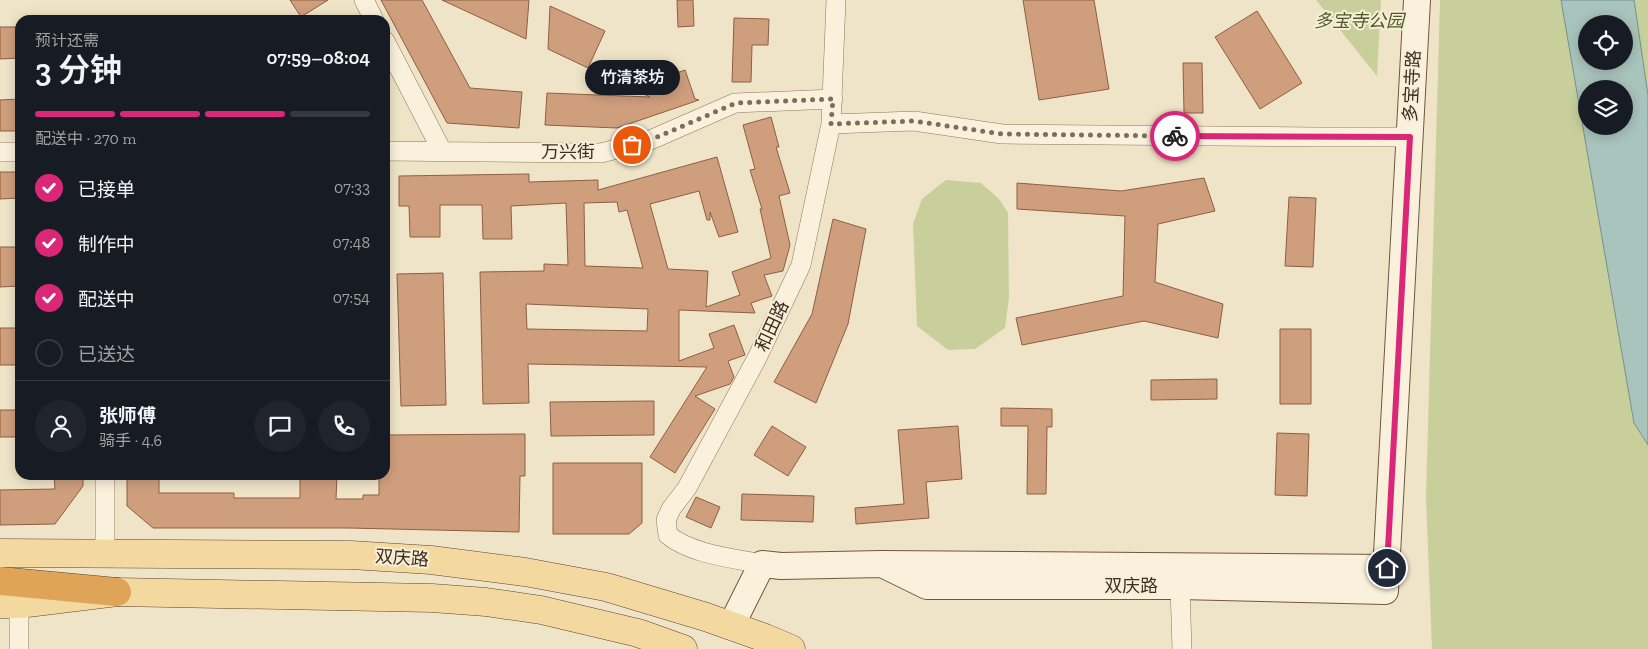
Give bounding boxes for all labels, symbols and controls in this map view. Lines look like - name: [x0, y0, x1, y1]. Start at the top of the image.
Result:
- park label: 多宝寺公园: [1314, 10, 1407, 32]
- map controls: [1578, 15, 1633, 135]
- button: locate: [1578, 15, 1633, 70]
- text: 预计还需: [35, 31, 99, 50]
- text: 07:59–08:04: [267, 46, 370, 69]
- street label: 多宝寺路: [1399, 49, 1425, 123]
- text: 3 分钟: [35, 51, 122, 89]
- callout: 竹清茶坊: [584, 60, 680, 95]
- text: 竹清茶坊: [600, 68, 665, 87]
- button: layers: [1578, 80, 1633, 135]
- courier: [1150, 111, 1200, 161]
- icon: bike: [1161, 122, 1189, 150]
- pin: [611, 124, 653, 166]
- text: 配送中 · 270 m: [35, 129, 136, 148]
- icon: bag: [618, 131, 646, 159]
- street label: 万兴街: [541, 141, 595, 163]
- icon: check: [35, 174, 63, 202]
- text: 已接单: [78, 178, 135, 201]
- text: 07:33: [334, 178, 370, 197]
- icon: check: [35, 229, 63, 257]
- text: 制作中: [78, 233, 135, 256]
- text: 07:48: [332, 233, 370, 252]
- icon: check: [35, 284, 63, 312]
- text: 配送中: [78, 288, 135, 311]
- text: 07:54: [333, 288, 370, 307]
- street label: 和田路: [751, 297, 793, 355]
- text: 已送达: [78, 343, 135, 366]
- button: person: [35, 400, 87, 452]
- button: chat: [254, 400, 306, 452]
- button: phone: [318, 400, 370, 452]
- text: 张师傅: [99, 404, 156, 427]
- text: 骑手 · 4.6: [99, 431, 162, 450]
- street label: 双庆路: [374, 545, 430, 571]
- pin: [1366, 547, 1408, 589]
- icon: home: [1373, 554, 1401, 582]
- street label: 双庆路: [1104, 575, 1158, 597]

